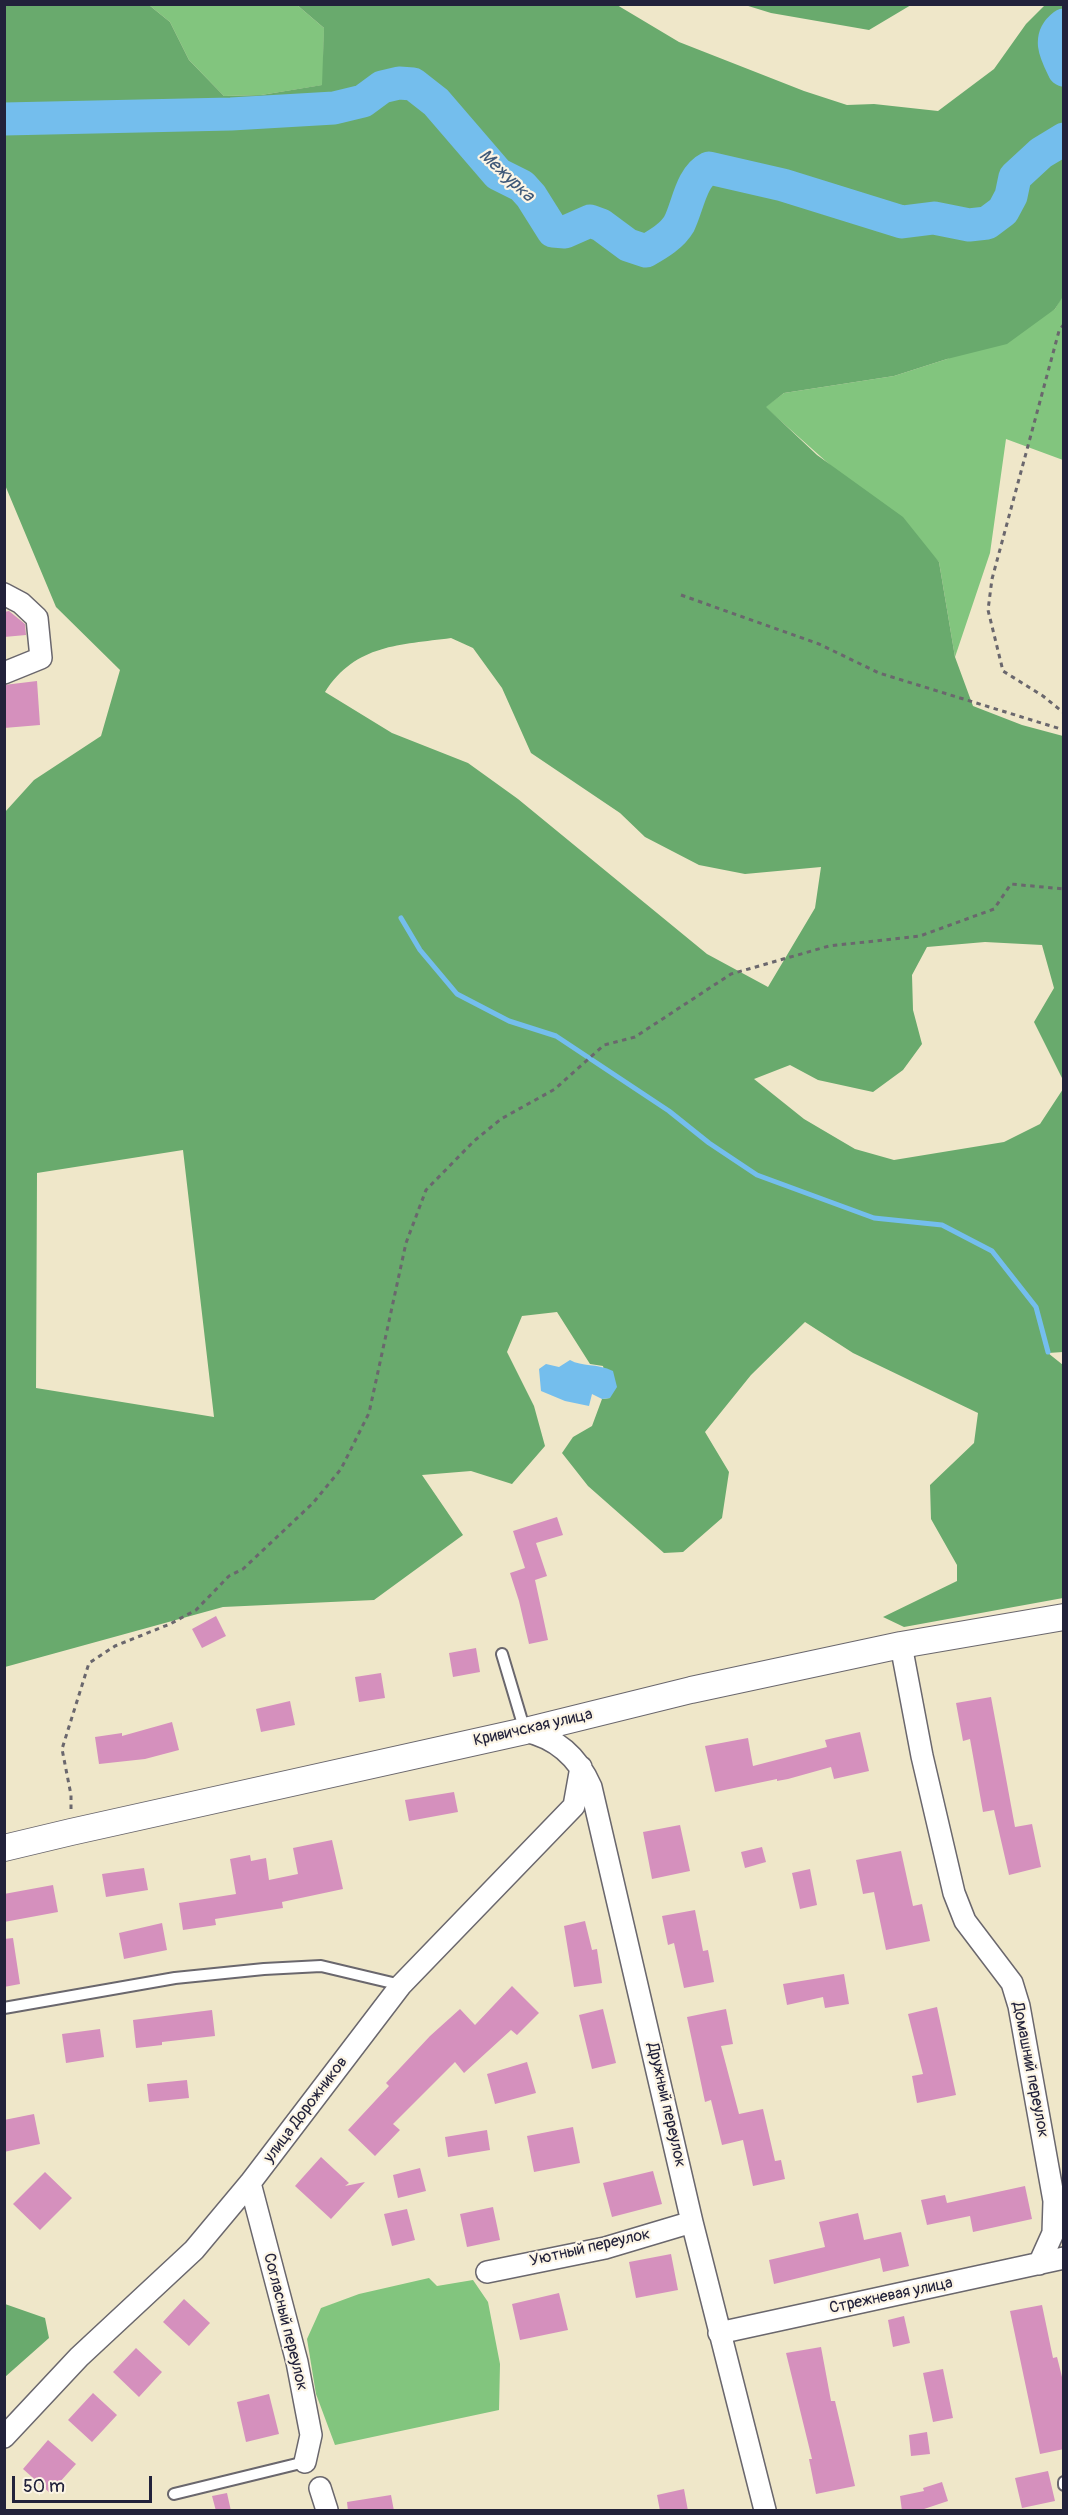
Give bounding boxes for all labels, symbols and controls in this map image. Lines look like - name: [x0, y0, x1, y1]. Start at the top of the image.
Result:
- water label: Межурка: [474, 145, 538, 207]
- street label: Кривичская улица: [472, 1705, 594, 1751]
- street label: Домашний переулок: [1007, 2001, 1053, 2139]
- street label: Дружный переулок: [642, 2041, 690, 2169]
- street label: улица Дорожников: [260, 2053, 352, 2167]
- street label: Уютный переулок: [528, 2225, 652, 2271]
- street label: Согласный переулок: [259, 2251, 311, 2393]
- street label: Стрежневая улица: [828, 2274, 954, 2318]
- scale bar: [15, 2464, 154, 2502]
- text: 50 m: [23, 2475, 65, 2498]

